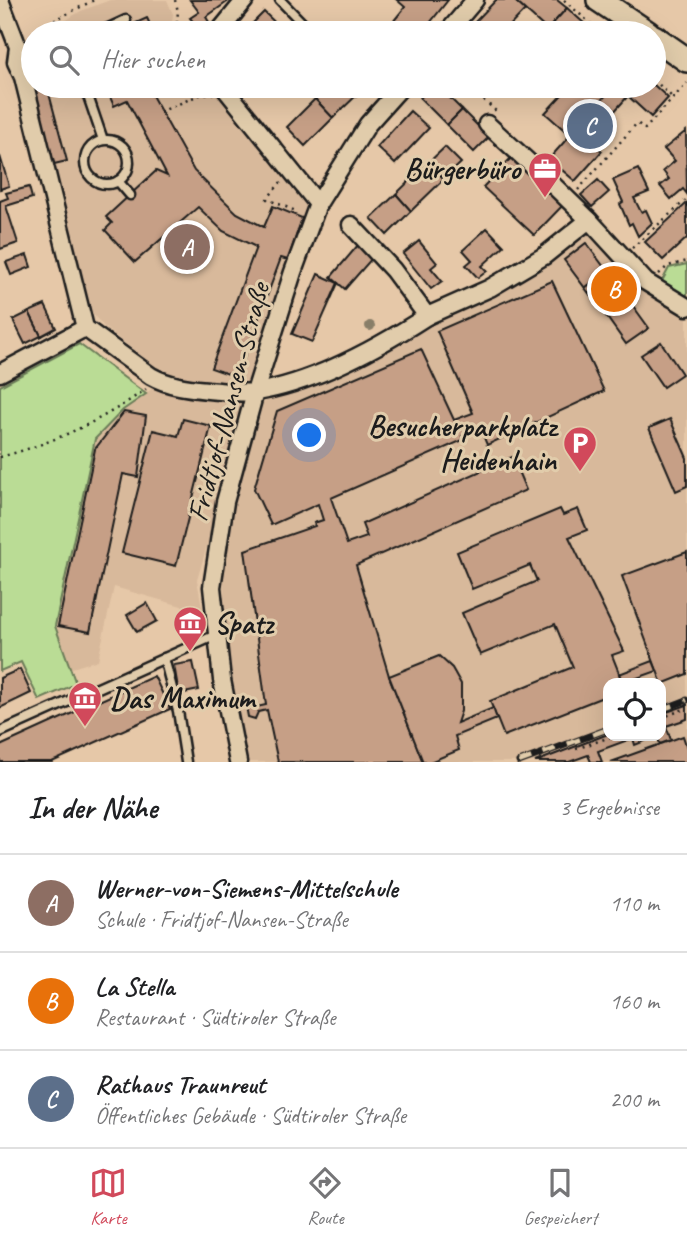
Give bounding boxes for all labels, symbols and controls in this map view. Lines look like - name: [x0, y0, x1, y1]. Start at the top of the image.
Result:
- search box: [21, 21, 666, 98]
- icon: search: [45, 41, 83, 79]
- text: Hier suchen: [101, 43, 205, 76]
- pin: C: [567, 100, 613, 152]
- place label: Bürgerbüro: [405, 150, 522, 188]
- office icon: Bürgerbüro: [526, 150, 564, 199]
- pin: A: [164, 221, 210, 273]
- pin: B: [591, 263, 637, 315]
- street label: Fridtjof-Nansen-Straße: [178, 276, 279, 525]
- place label: Besucherparkplatz Heidenhain: [368, 407, 560, 479]
- your location: [292, 418, 326, 452]
- parking icon: Besucherparkplatz Heidenhain: [561, 424, 599, 473]
- museum icon: Spatz: [171, 604, 209, 653]
- place label: Spatz: [214, 604, 275, 642]
- map controls: [603, 678, 666, 741]
- button: locate: [603, 678, 666, 741]
- museum icon: Das Maximum: [66, 679, 104, 728]
- place label: Das Maximum: [110, 679, 257, 717]
- text: In der Nähe: [28, 789, 157, 827]
- text: 3 Ergebnisse: [559, 793, 659, 822]
- text: Werner-von-Siemens-Mittelschule: [95, 872, 397, 905]
- text: A: [45, 889, 57, 918]
- text: 110 m: [610, 889, 659, 918]
- text: Schule · Fridtjof-Nansen-Straße: [95, 905, 348, 934]
- text: La Stella: [95, 970, 174, 1003]
- text: B: [45, 987, 57, 1016]
- text: 160 m: [610, 987, 659, 1016]
- text: Restaurant · Südtiroler Straße: [95, 1003, 335, 1032]
- text: Rathaus Traunreut: [95, 1068, 265, 1101]
- text: C: [46, 1085, 56, 1114]
- text: 200 m: [610, 1085, 659, 1114]
- text: Öffentliches Gebäude · Südtiroler Straße: [95, 1101, 406, 1130]
- tab: Karte: [89, 1164, 127, 1230]
- tab: Route: [306, 1164, 344, 1230]
- tab: Gespeichert: [523, 1164, 597, 1230]

